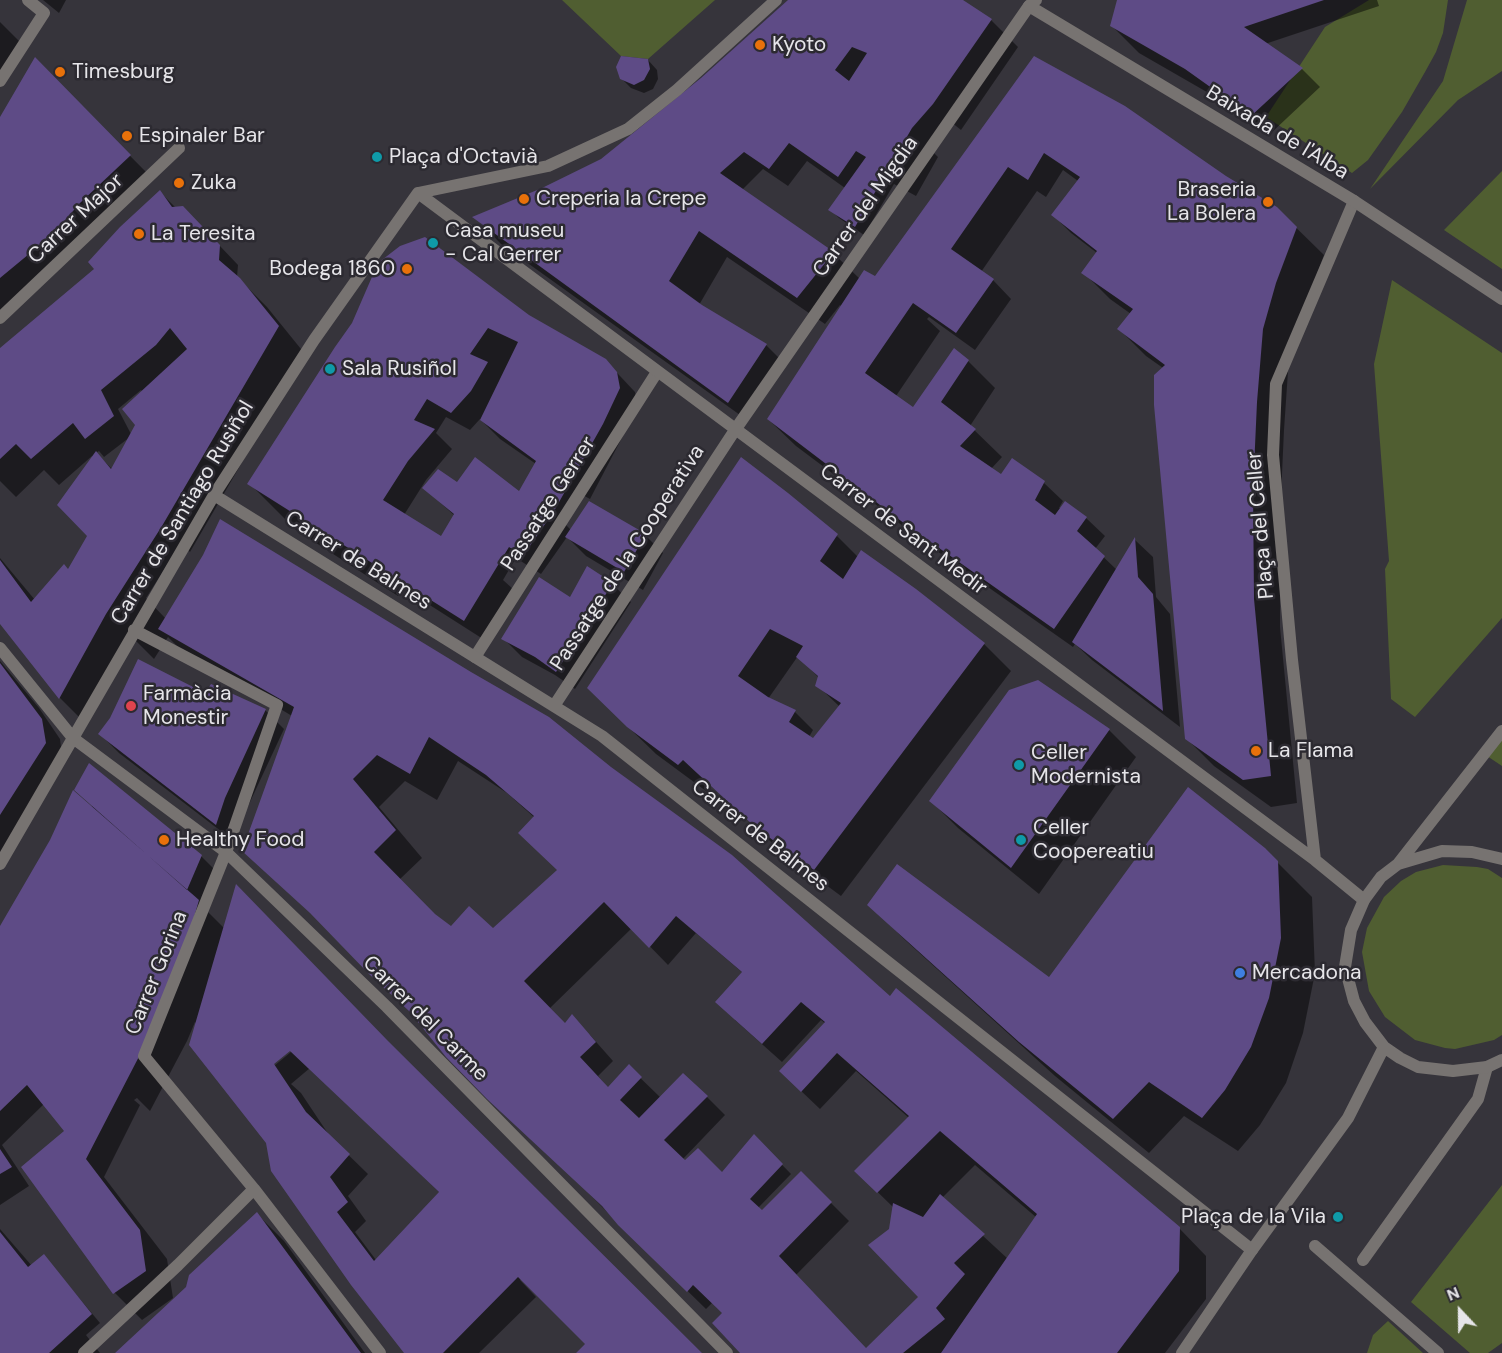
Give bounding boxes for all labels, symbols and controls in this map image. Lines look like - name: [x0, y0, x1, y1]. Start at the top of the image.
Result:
- place label: Kyoto: [772, 32, 826, 58]
- marker: Kyoto: [753, 38, 767, 52]
- place label: Timesburg: [72, 59, 174, 85]
- marker: Timesburg: [53, 65, 67, 79]
- street label: Baixada de l'Alba: [1201, 81, 1353, 185]
- place label: Espinaler Bar: [139, 123, 265, 149]
- marker: Espinaler Bar: [120, 129, 134, 143]
- street label: Carrer del Migdia: [808, 132, 924, 282]
- place label: Plaça d'Octavià: [389, 144, 538, 170]
- marker: Plaça d'Octavià: [370, 150, 384, 164]
- street label: Carrer Major: [23, 168, 129, 270]
- place label: Zuka: [191, 170, 236, 196]
- marker: Zuka: [172, 176, 186, 190]
- place label: Braseria La Bolera: [1167, 177, 1256, 227]
- place label: Creperia la Crepe: [536, 186, 706, 212]
- marker: Creperia la Crepe: [517, 192, 531, 206]
- marker: Braseria La Bolera: [1261, 195, 1275, 209]
- place label: Casa museu - Cal Gerrer: [445, 218, 564, 268]
- place label: La Teresita: [151, 221, 255, 247]
- marker: La Teresita: [132, 227, 146, 241]
- marker: Casa museu - Cal Gerrer: [426, 236, 440, 250]
- place label: Bodega 1860: [269, 256, 395, 282]
- marker: Bodega 1860: [400, 262, 414, 276]
- place label: Sala Rusiñol: [342, 356, 457, 382]
- marker: Sala Rusiñol: [323, 362, 337, 376]
- street label: Carrer de Santiago Rusiñol: [106, 397, 260, 629]
- street label: Passatge Gerrer: [496, 432, 602, 576]
- street label: Passatge de la Cooperativa: [546, 440, 710, 676]
- street label: Plaça del Celler: [1242, 450, 1280, 600]
- street label: Carrer de Sant Medir: [815, 459, 991, 601]
- street label: Carrer de Balmes: [280, 506, 436, 616]
- place label: Farmàcia Monestir: [143, 681, 231, 731]
- marker: Farmàcia Monestir: [124, 699, 138, 713]
- place label: La Flama: [1268, 738, 1354, 764]
- place label: Celler Modernista: [1031, 740, 1141, 790]
- marker: La Flama: [1249, 744, 1263, 758]
- marker: Celler Modernista: [1012, 758, 1026, 772]
- street label: Carrer de Balmes: [686, 774, 834, 898]
- place label: Celler Coopereatiu: [1033, 815, 1154, 865]
- place label: Healthy Food: [176, 827, 304, 853]
- marker: Healthy Food: [157, 833, 171, 847]
- marker: Celler Coopereatiu: [1014, 833, 1028, 847]
- street label: Carrer Gorina: [121, 907, 193, 1039]
- street label: Carrer del Carme: [357, 951, 493, 1087]
- place label: Mercadona: [1252, 960, 1361, 986]
- marker: Mercadona: [1233, 966, 1247, 980]
- place label: Plaça de la Vila: [1181, 1204, 1326, 1230]
- marker: Plaça de la Vila: [1331, 1210, 1345, 1224]
- north arrow: [1430, 1281, 1490, 1341]
- text: N: [1444, 1282, 1462, 1306]

